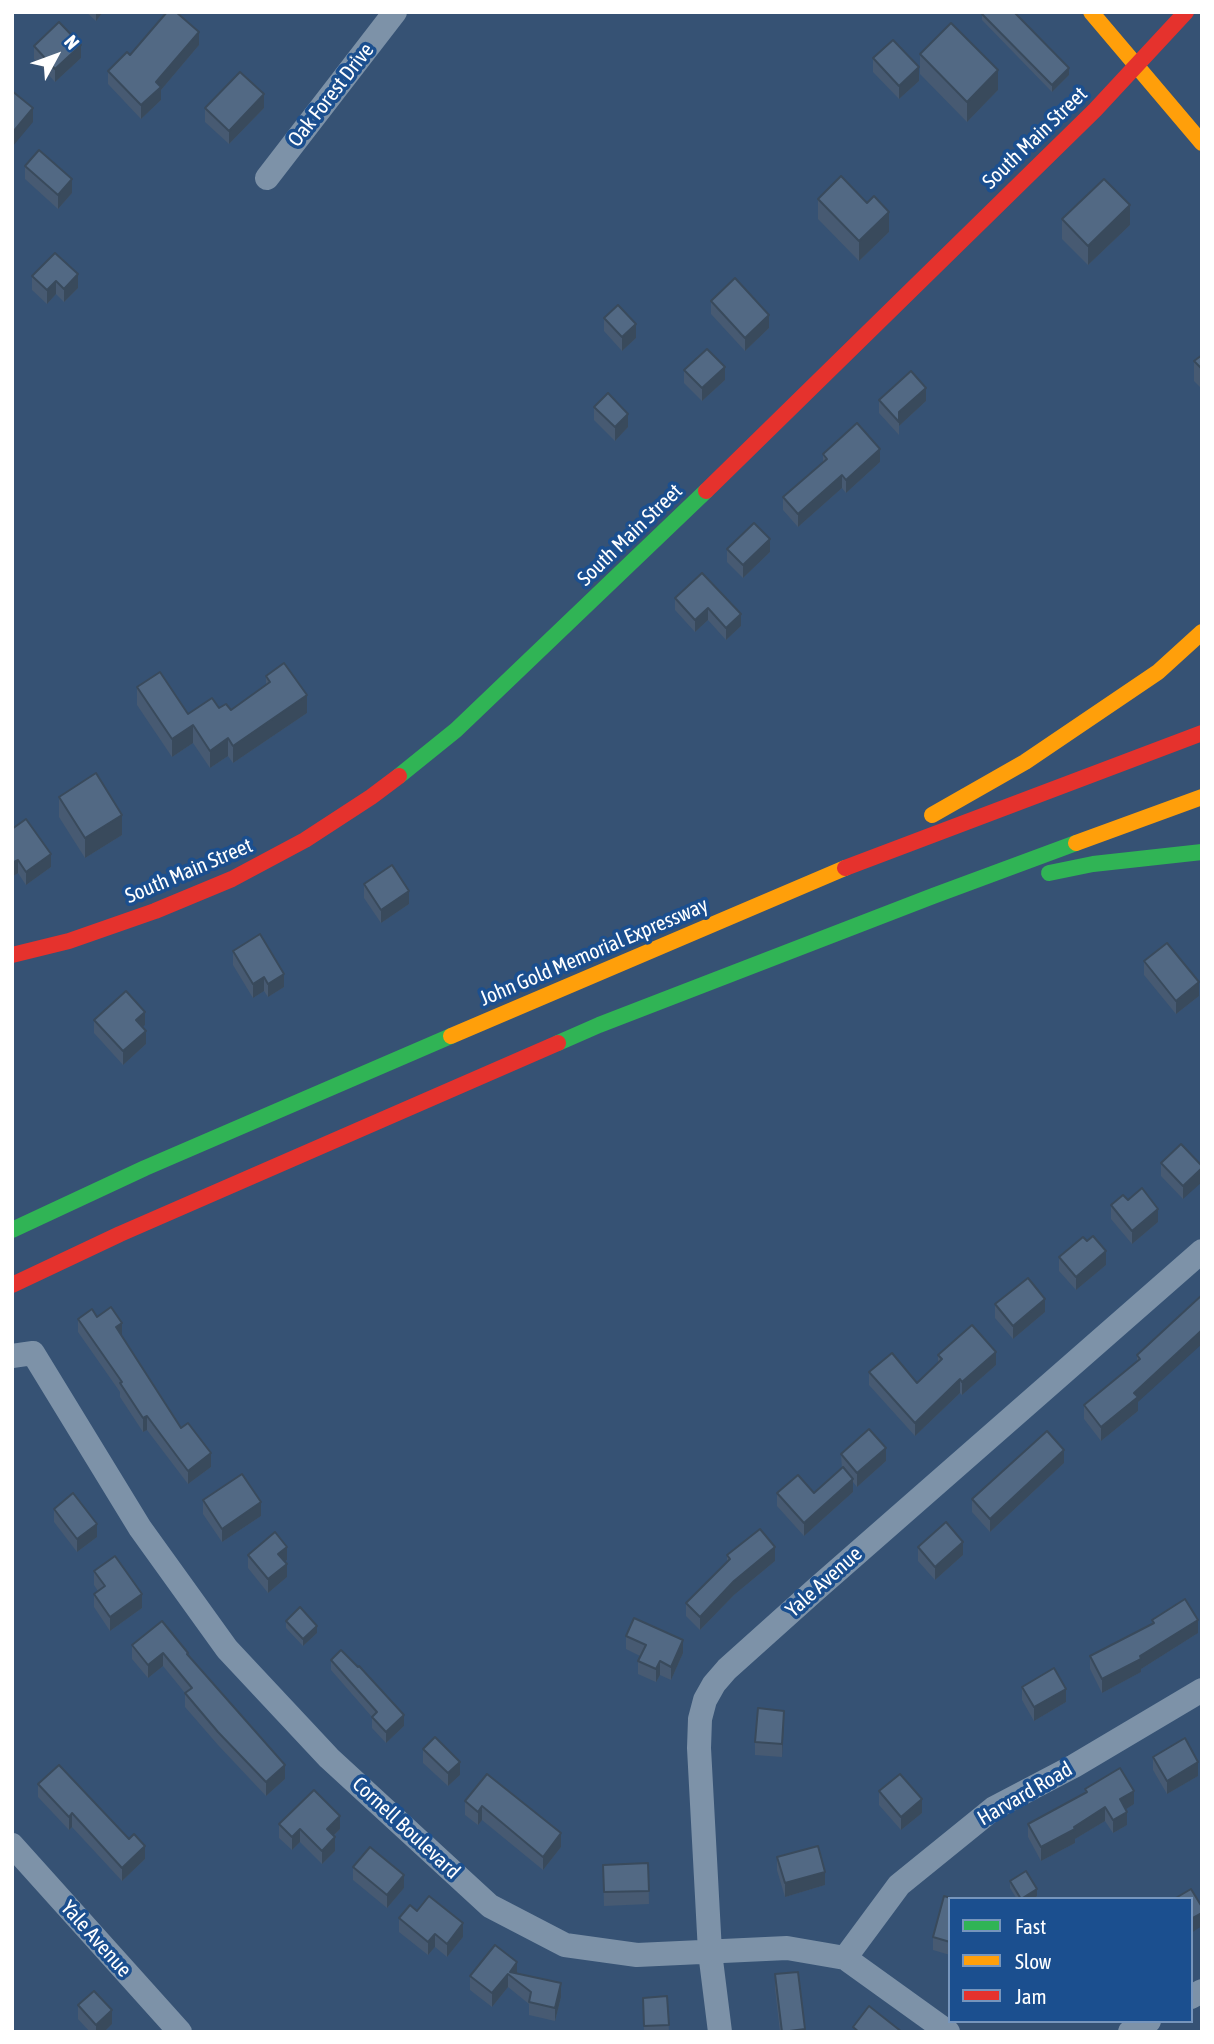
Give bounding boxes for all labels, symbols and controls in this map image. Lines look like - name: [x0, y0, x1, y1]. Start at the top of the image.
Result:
- north arrow: [21, 21, 91, 91]
- text: N: [60, 31, 84, 54]
- street label: Oak Forest Drive: [283, 38, 379, 152]
- street label: South Main Street: [977, 82, 1093, 194]
- street label: South Main Street: [572, 479, 688, 591]
- street label: South Main Street: [122, 833, 256, 909]
- street label: John Gold Memorial Expressway: [476, 892, 712, 1012]
- street label: Yale Avenue: [781, 1541, 867, 1623]
- street label: Harvard Road: [973, 1757, 1077, 1831]
- street label: Cornell Boulevard: [347, 1772, 465, 1884]
- street label: Yale Avenue: [55, 1896, 137, 1982]
- legend: [948, 1897, 1193, 2023]
- text: Fast: [1015, 1914, 1046, 1938]
- text: Slow: [1015, 1949, 1051, 1973]
- text: Jam: [1015, 1984, 1047, 2008]

